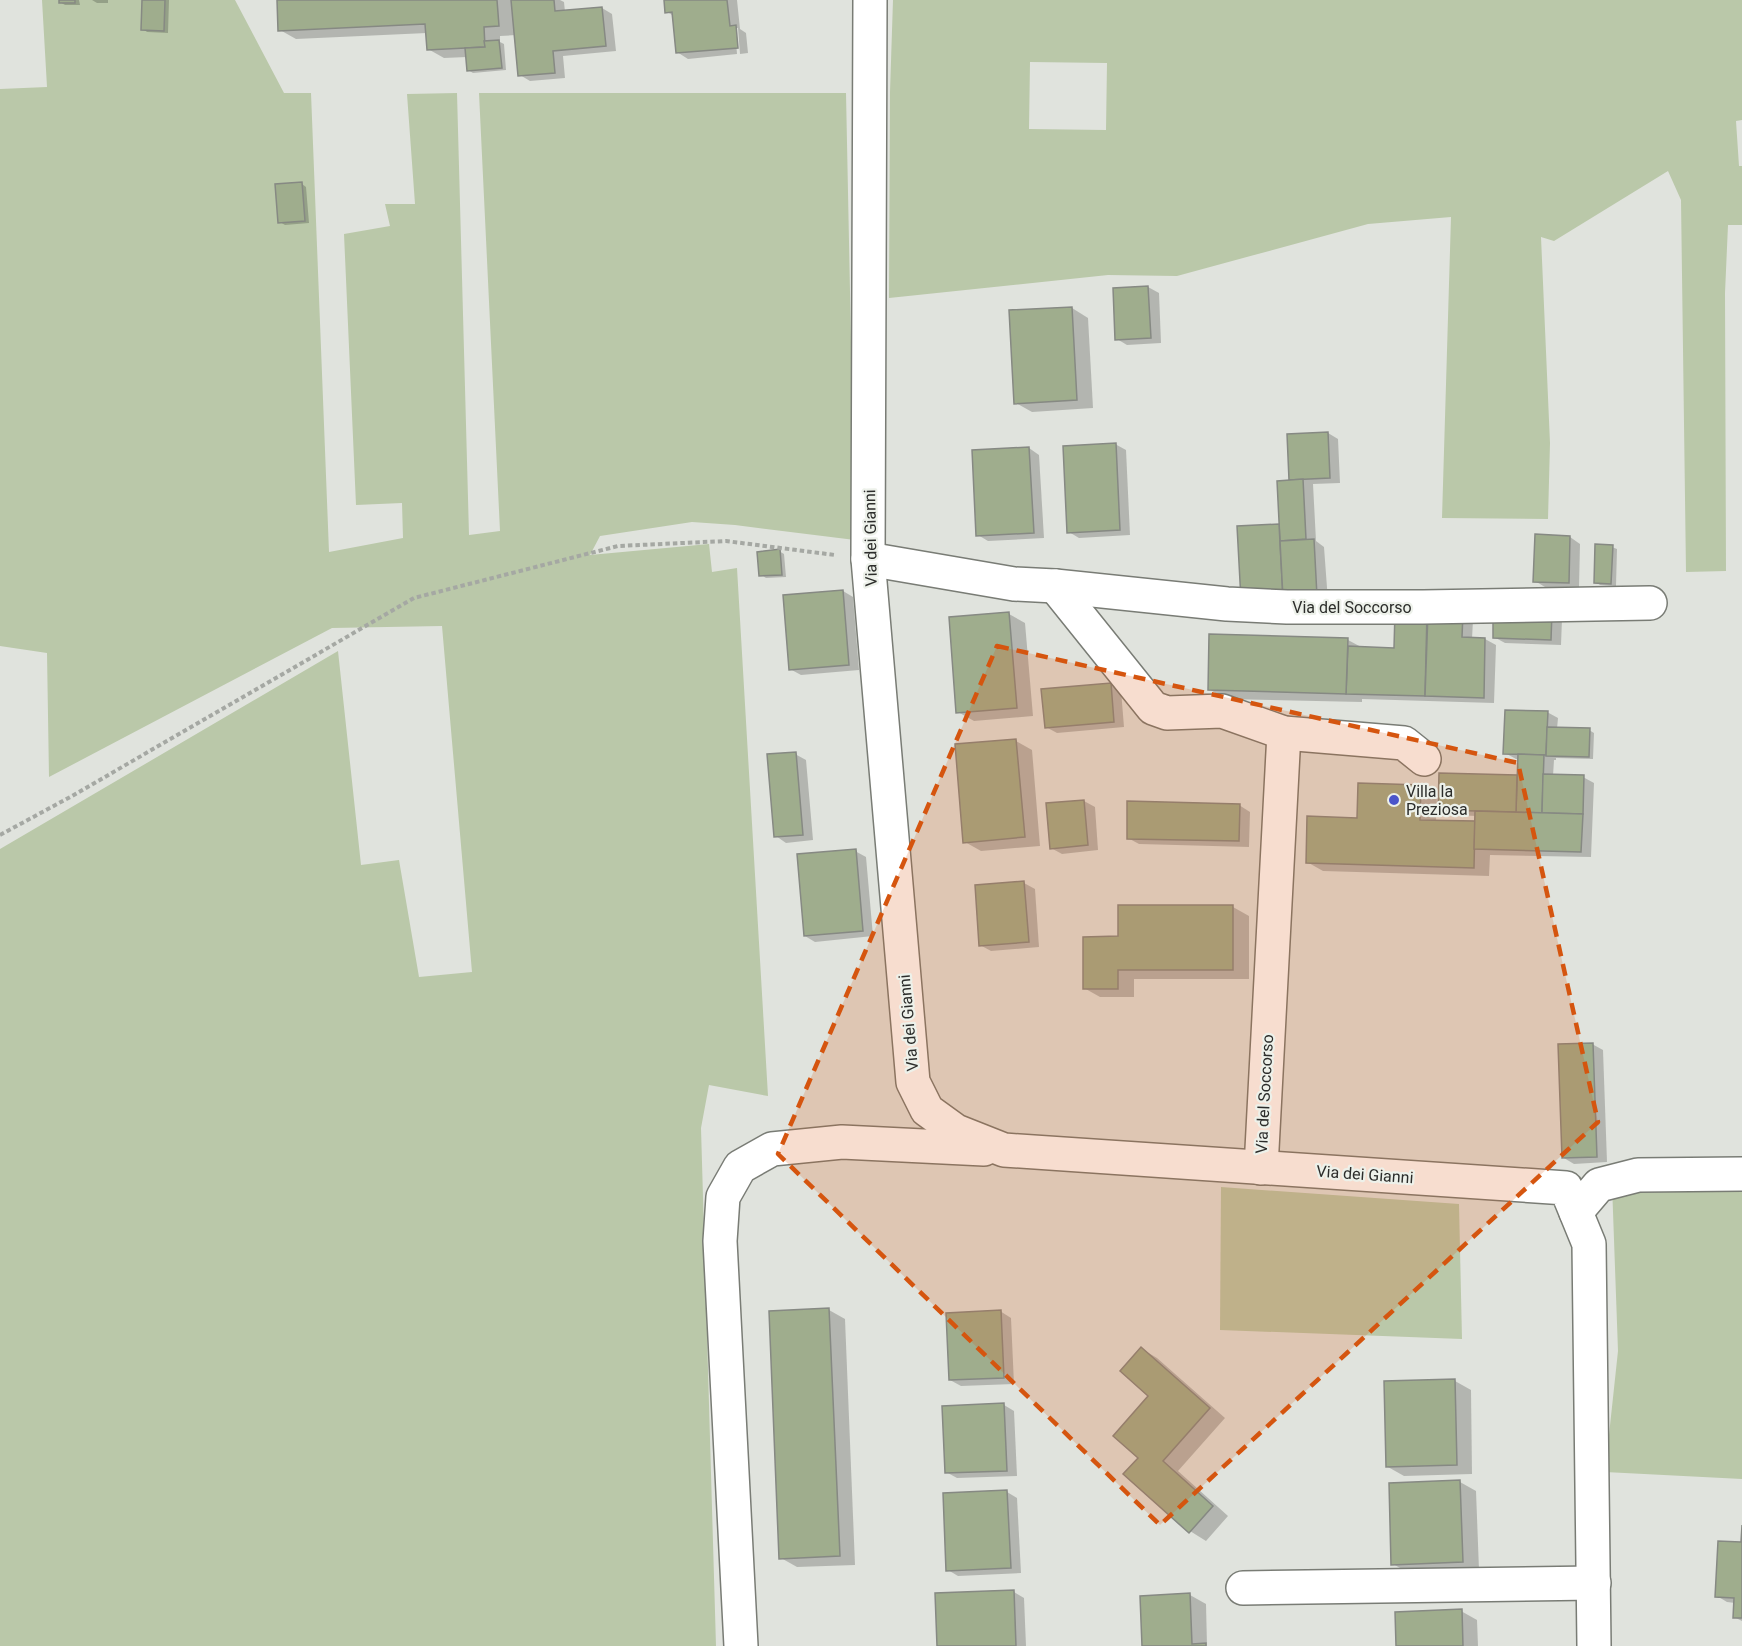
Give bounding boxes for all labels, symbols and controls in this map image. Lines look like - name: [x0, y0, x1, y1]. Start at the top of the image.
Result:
- street label: Via dei Gianni: [860, 489, 881, 587]
- street label: Via del Soccorso: [1292, 598, 1412, 617]
- place label: Villa la Preziosa: [1406, 782, 1468, 819]
- marker: Villa la Preziosa: [1387, 793, 1401, 807]
- street label: Via dei Gianni: [895, 974, 922, 1072]
- street label: Via del Soccorso: [1252, 1034, 1277, 1154]
- street label: Via dei Gianni: [1316, 1162, 1414, 1187]

